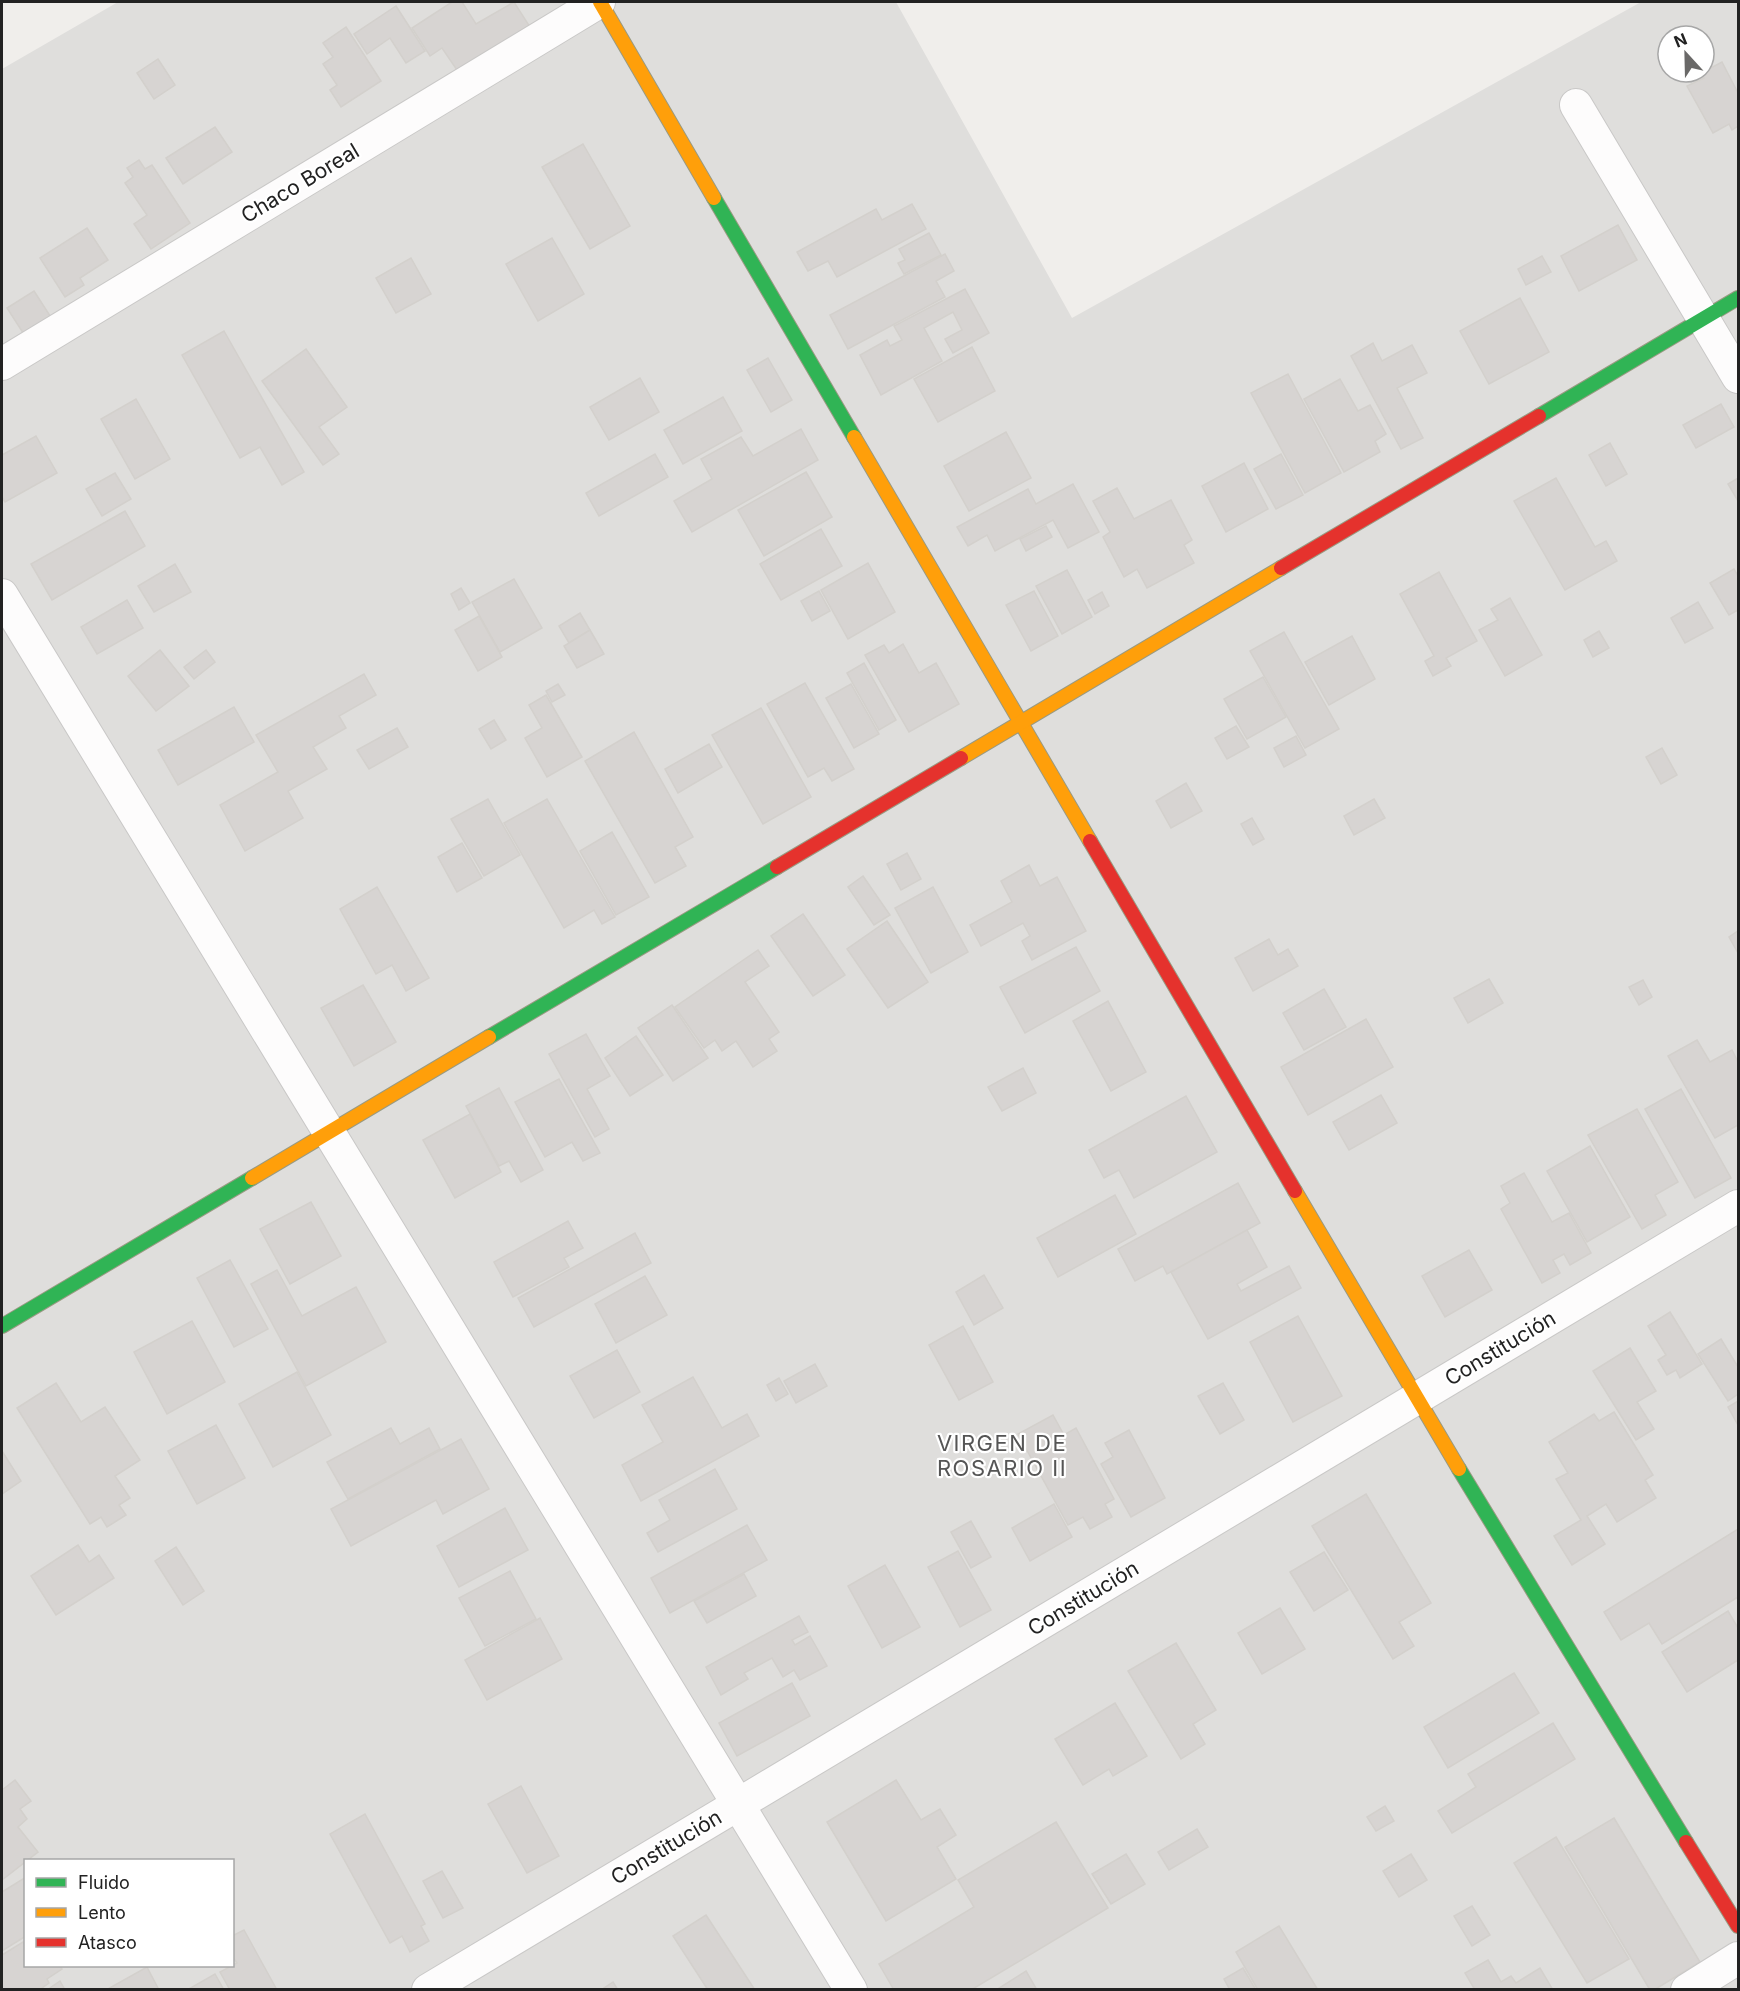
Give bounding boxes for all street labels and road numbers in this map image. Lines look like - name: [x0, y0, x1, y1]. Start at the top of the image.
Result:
- street label: Chaco Boreal: [236, 138, 364, 228]
- street label: Constitución: [1440, 1305, 1560, 1391]
- street label: Constitución: [1023, 1555, 1143, 1641]
- street label: Constitución: [606, 1804, 726, 1890]

